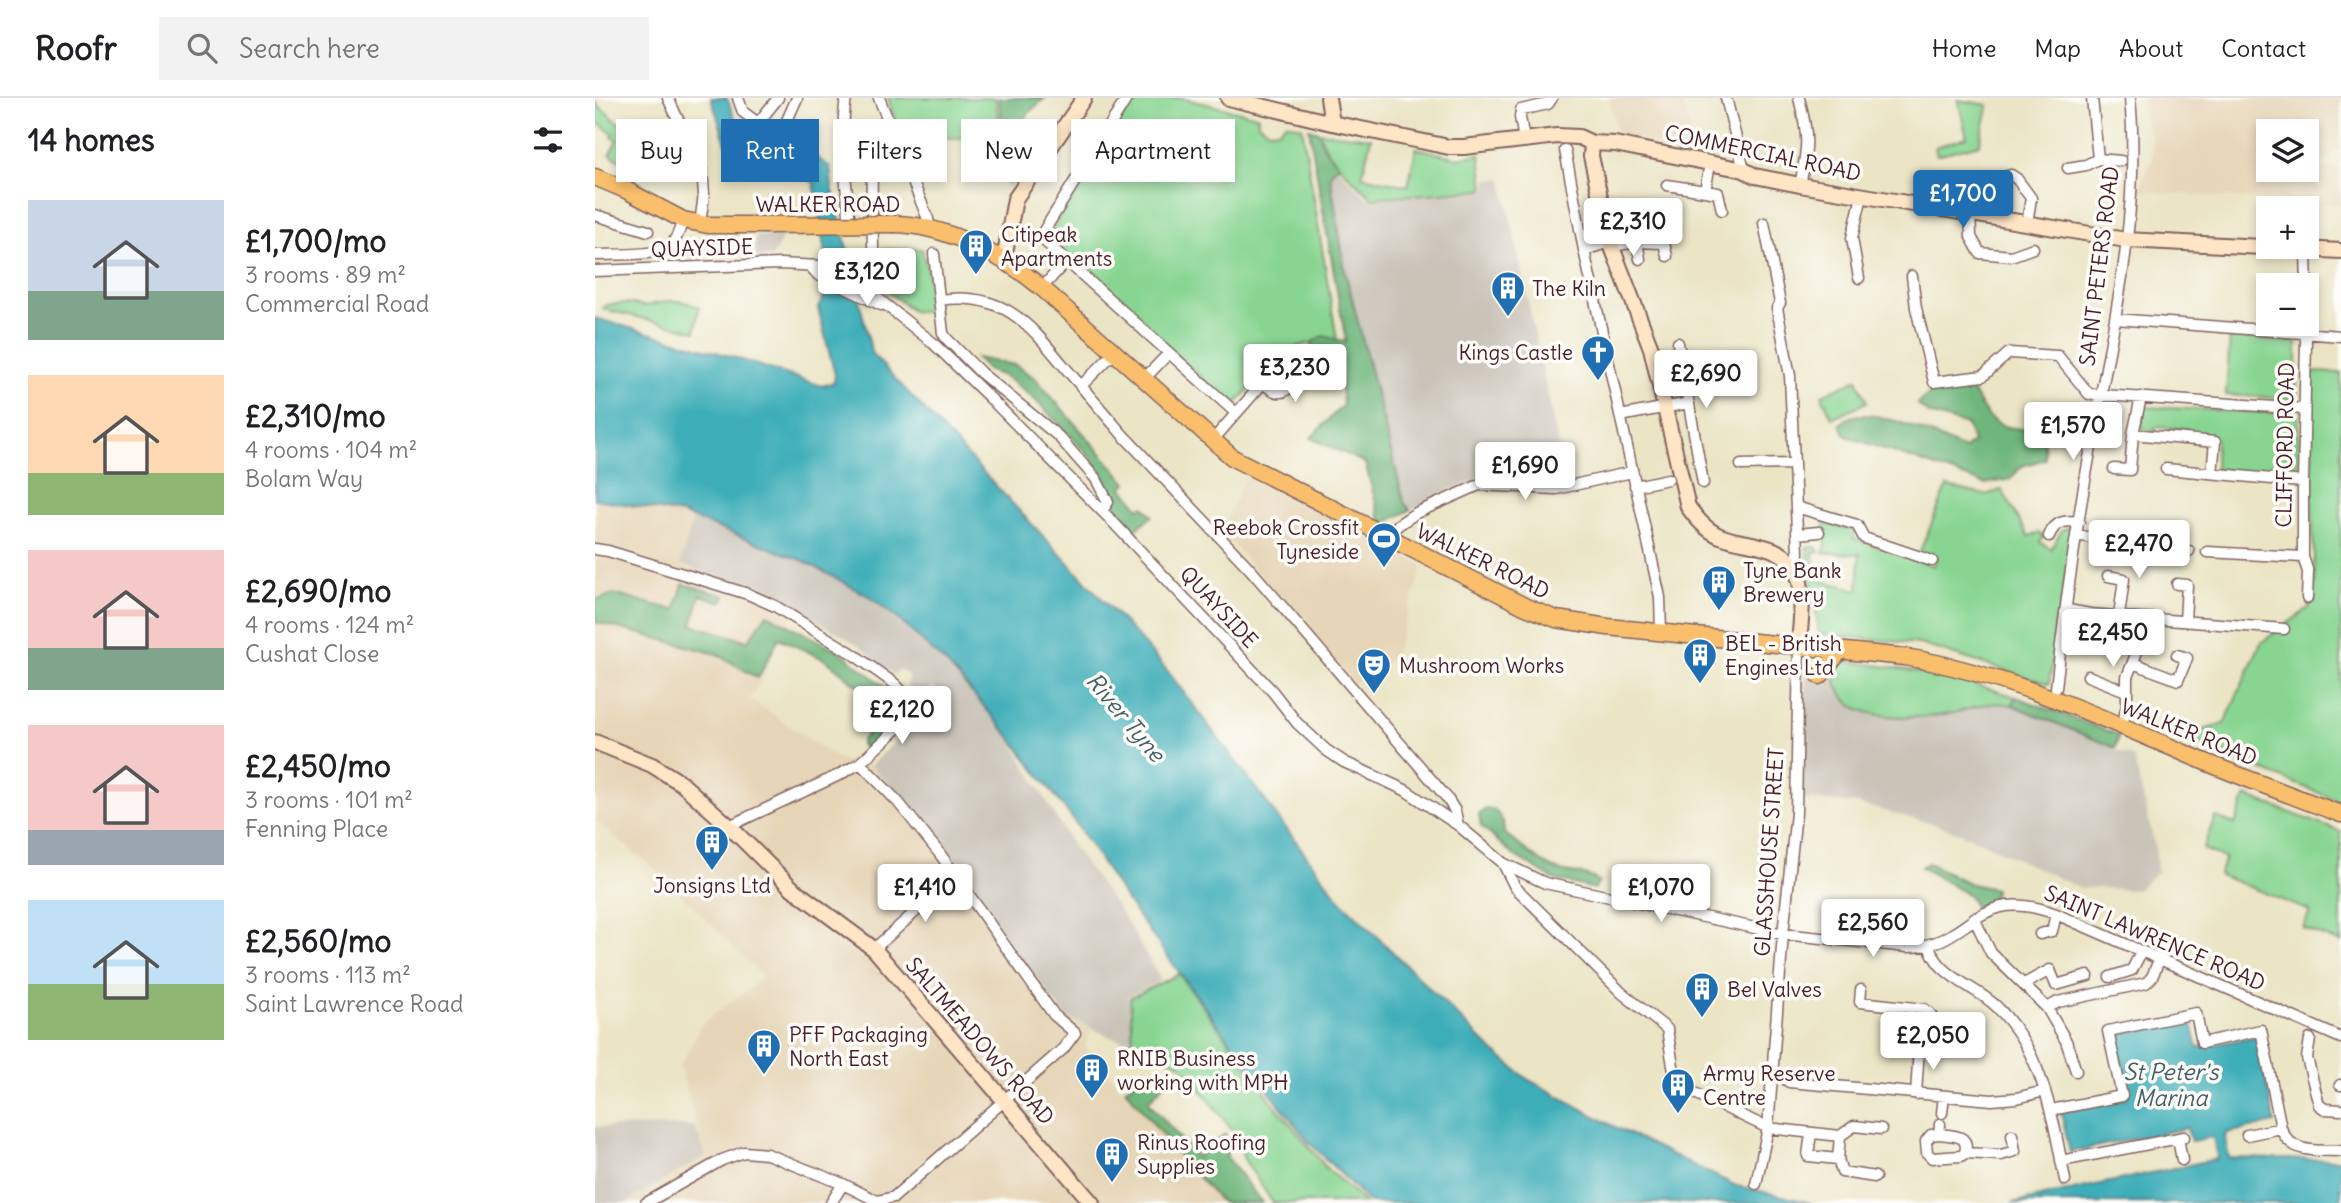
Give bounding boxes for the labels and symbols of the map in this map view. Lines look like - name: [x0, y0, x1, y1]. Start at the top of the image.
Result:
- street label: COMMERCIAL ROAD: [1662, 119, 1864, 187]
- street label: SAINT PETERS ROAD: [2073, 165, 2125, 367]
- pin: £1,700: [1906, 170, 2020, 230]
- street label: WALKER ROAD: [756, 191, 900, 218]
- pin: £2,310: [1576, 198, 1690, 258]
- place label: Citipeak Apartments: [1001, 221, 1112, 272]
- building icon: Citipeak Apartments: [957, 227, 995, 276]
- street label: QUAYSIDE: [650, 233, 754, 263]
- pin: £3,120: [810, 248, 924, 308]
- building icon: The Kiln: [1489, 269, 1527, 318]
- place label: The Kiln: [1532, 275, 1606, 302]
- church icon: Kings Castle: [1579, 333, 1617, 382]
- place label: Kings Castle: [1459, 339, 1573, 366]
- pin: £3,230: [1238, 344, 1352, 404]
- pin: £2,690: [1649, 350, 1763, 410]
- street label: CLIFFORD ROAD: [2270, 362, 2300, 528]
- pin: £1,570: [2016, 402, 2130, 462]
- pin: £1,690: [1468, 442, 1582, 502]
- place label: Reebok Crossfit Tyneside: [1213, 514, 1359, 565]
- street label: WALKER ROAD: [1412, 517, 1554, 605]
- sports icon: Reebok Crossfit Tyneside: [1365, 520, 1403, 569]
- pin: £2,470: [2082, 520, 2196, 580]
- place label: Tyne Bank Brewery: [1743, 557, 1842, 608]
- street label: QUAYSIDE: [1174, 560, 1264, 654]
- building icon: Tyne Bank Brewery: [1700, 563, 1738, 612]
- pin: £2,450: [2056, 610, 2170, 669]
- place label: BEL - British Engines Ltd: [1725, 630, 1842, 681]
- building icon: BEL - British Engines Ltd: [1681, 636, 1719, 685]
- theatre icon: Mushroom Works: [1355, 646, 1393, 695]
- place label: Mushroom Works: [1399, 652, 1564, 679]
- water label: River Tyne: [1080, 667, 1173, 769]
- pin: £2,120: [845, 686, 959, 746]
- street label: WALKER ROAD: [2117, 692, 2261, 772]
- street label: GLASSHOUSE STREET: [1748, 746, 1790, 958]
- building icon: Jonsigns Ltd: [693, 823, 731, 872]
- pin: £1,410: [868, 864, 982, 924]
- pin: £1,070: [1604, 864, 1718, 924]
- place label: Jonsigns Ltd: [653, 872, 771, 899]
- street label: SAINT LAWRENCE ROAD: [2041, 879, 2269, 997]
- pin: £2,560: [1816, 900, 1930, 959]
- street label: SALTMEADOWS ROAD: [900, 952, 1060, 1130]
- building icon: Bel Valves: [1683, 970, 1721, 1019]
- place label: Bel Valves: [1727, 976, 1822, 1003]
- pin: £2,050: [1876, 1012, 1990, 1072]
- place label: PFF Packaging North East: [789, 1021, 928, 1072]
- building icon: PFF Packaging North East: [745, 1027, 783, 1076]
- place label: RNIB Business working with MPH: [1117, 1045, 1288, 1096]
- building icon: RNIB Business working with MPH: [1073, 1051, 1111, 1100]
- water label: St Peter's Marina: [2123, 1057, 2220, 1112]
- place label: Army Reserve Centre: [1703, 1060, 1835, 1111]
- building icon: Army Reserve Centre: [1659, 1066, 1697, 1115]
- place label: Rinus Roofing Supplies: [1137, 1129, 1266, 1180]
- building icon: Rinus Roofing Supplies: [1093, 1135, 1131, 1184]

